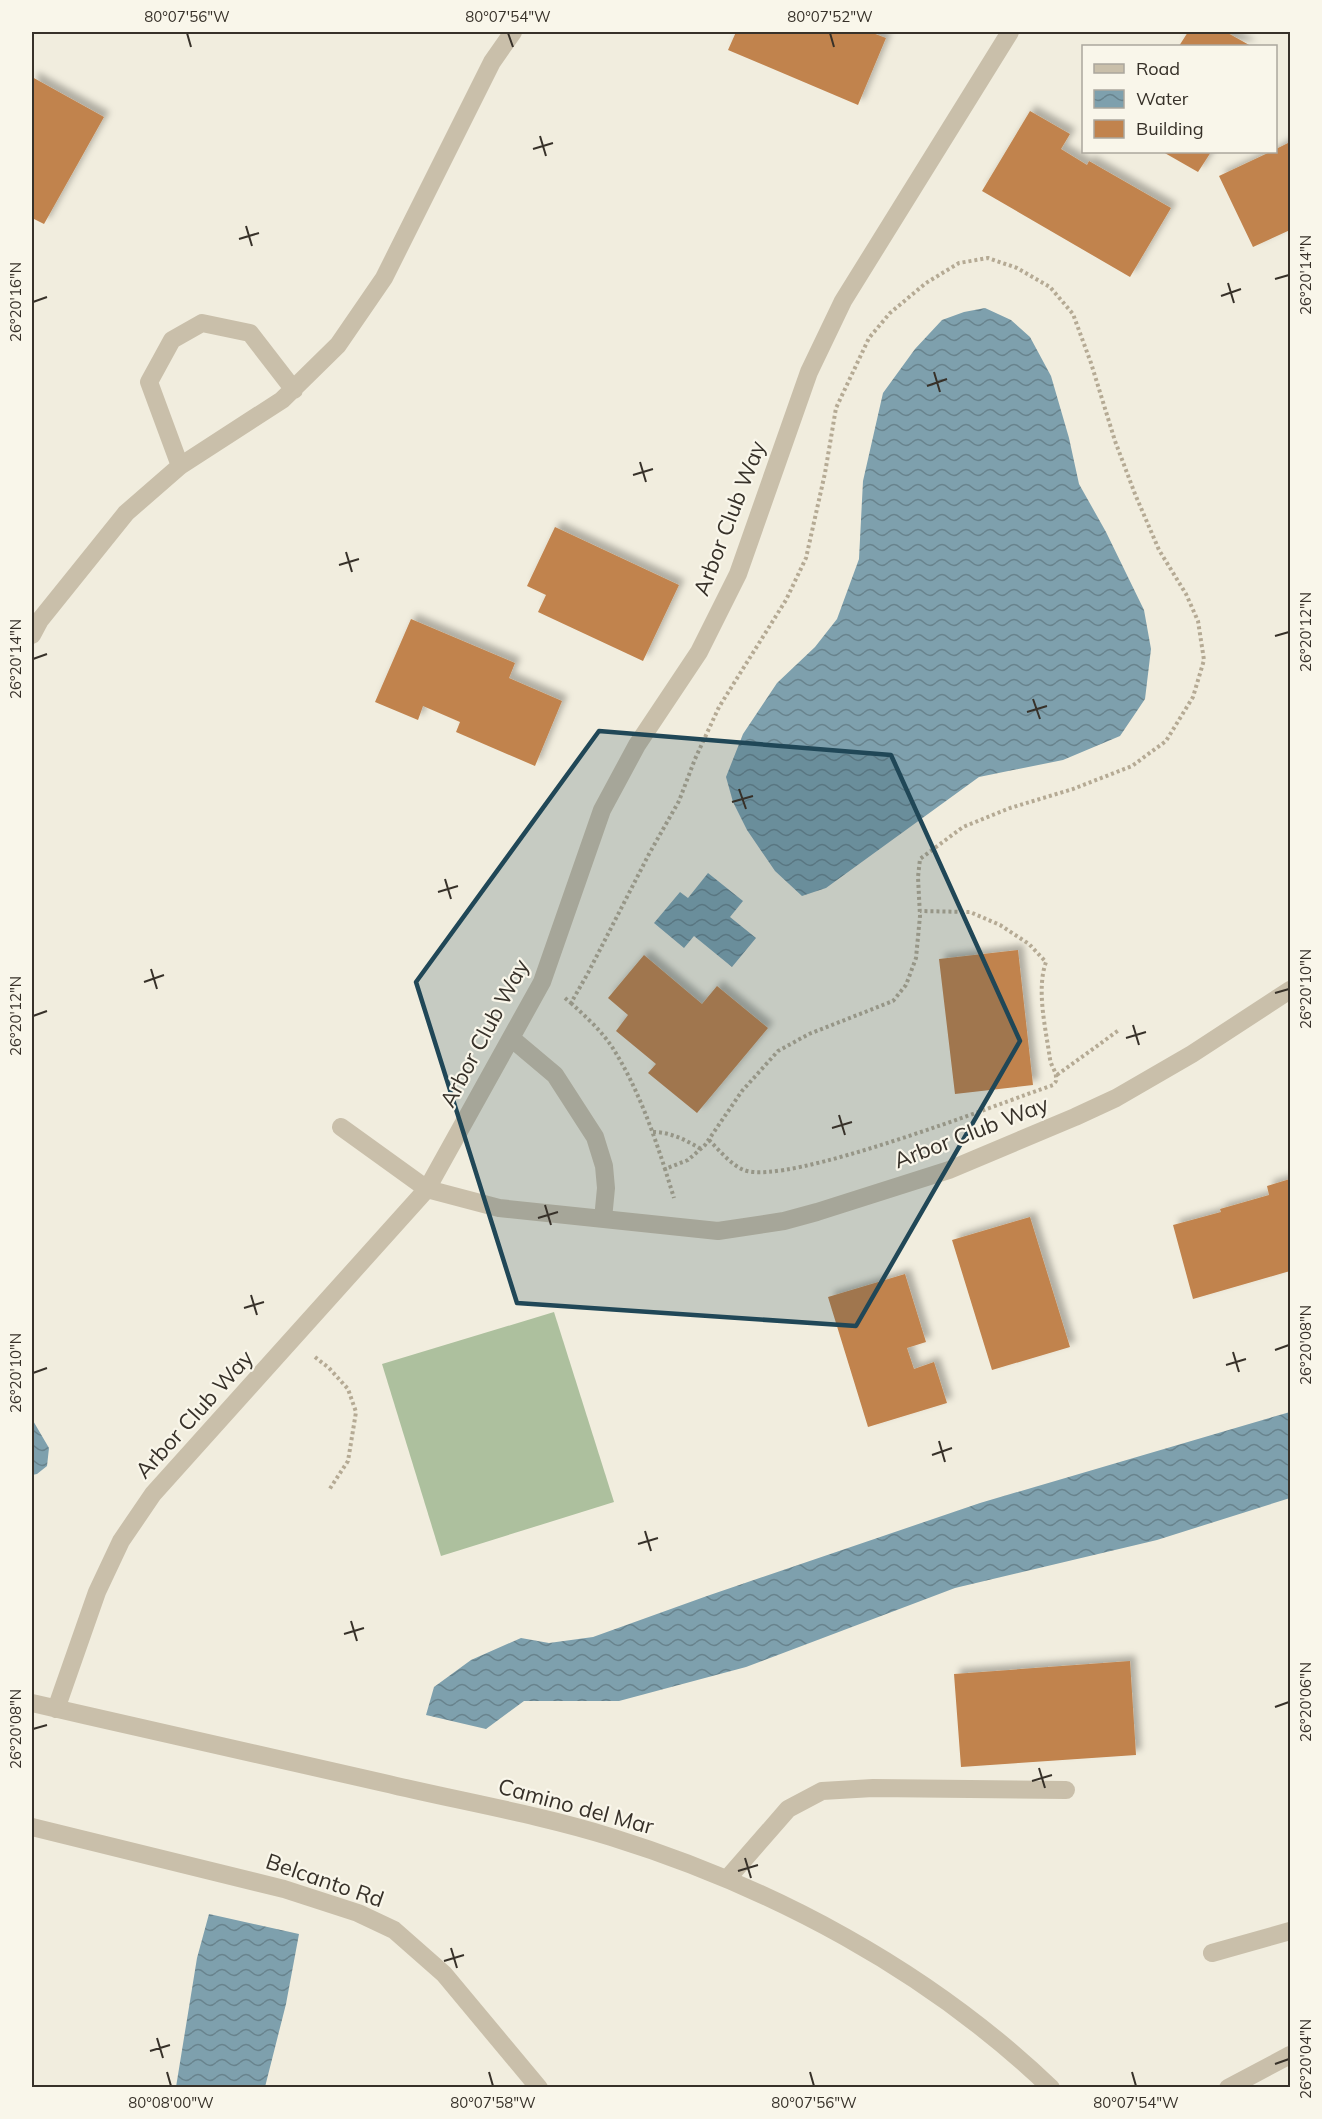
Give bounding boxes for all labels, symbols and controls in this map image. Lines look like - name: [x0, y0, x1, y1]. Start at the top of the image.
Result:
- text: 80°07'56"W: [144, 7, 230, 26]
- text: 80°07'54"W: [465, 7, 551, 26]
- text: 80°07'52"W: [787, 7, 873, 26]
- legend: [1082, 45, 1277, 153]
- text: Road: [1136, 57, 1180, 80]
- text: Water: [1136, 87, 1189, 110]
- text: Building: [1136, 117, 1204, 140]
- text: 26°20'14"N: [1296, 235, 1315, 315]
- text: 26°20'16"N: [6, 262, 25, 342]
- street label: Arbor Club Way: [687, 436, 771, 599]
- text: 26°20'12"N: [1296, 592, 1315, 672]
- text: 26°20'14"N: [6, 619, 25, 699]
- text: 26°20'10"N: [1296, 949, 1315, 1029]
- street label: Arbor Club Way: [433, 954, 535, 1112]
- text: 26°20'12"N: [6, 976, 25, 1056]
- street label: Arbor Club Way: [890, 1090, 1053, 1174]
- text: 26°20'08"N: [1296, 1305, 1315, 1385]
- text: 26°20'10"N: [6, 1333, 25, 1413]
- street label: Arbor Club Way: [129, 1344, 259, 1484]
- text: 26°20'06"N: [1296, 1662, 1315, 1742]
- text: 26°20'08"N: [6, 1689, 25, 1769]
- street label: Camino del Mar: [495, 1772, 657, 1840]
- street label: Belcanto Rd: [262, 1847, 388, 1913]
- text: 26°20'04"N: [1296, 2019, 1315, 2099]
- text: 80°08'00"W: [128, 2093, 214, 2112]
- text: 80°07'58"W: [450, 2093, 536, 2112]
- text: 80°07'56"W: [771, 2093, 857, 2112]
- text: 80°07'54"W: [1093, 2093, 1179, 2112]

